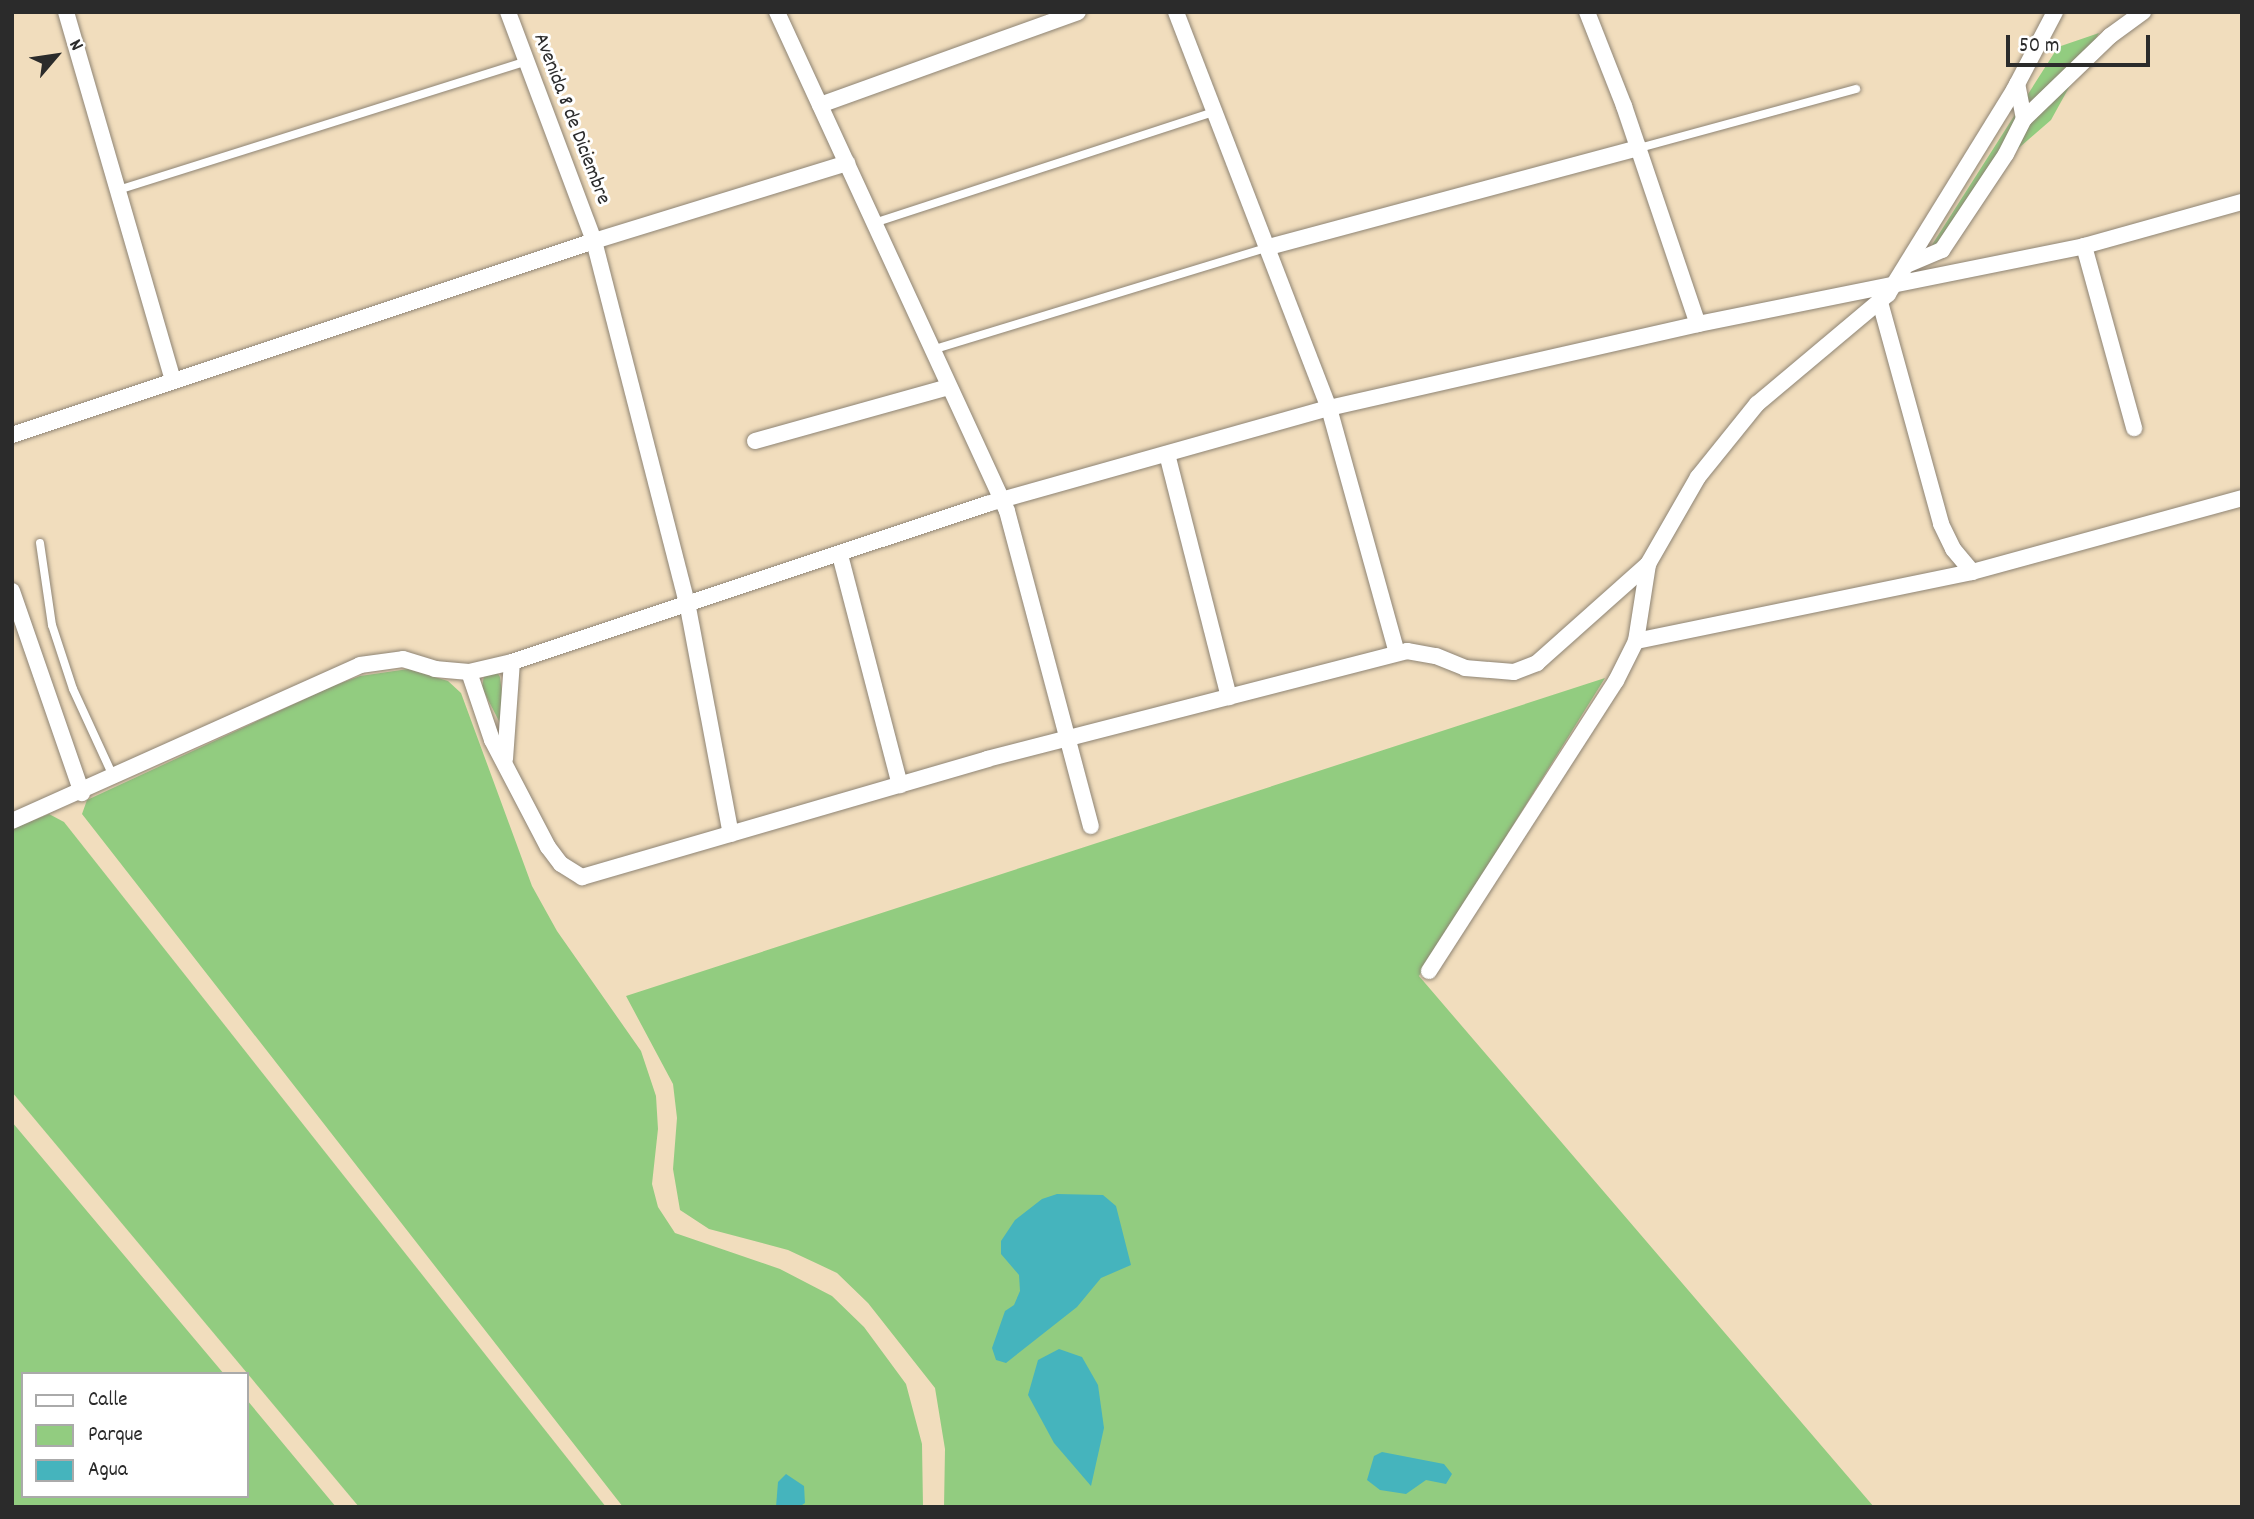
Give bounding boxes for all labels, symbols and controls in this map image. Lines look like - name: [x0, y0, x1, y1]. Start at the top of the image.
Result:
- north arrow: [21, 21, 91, 91]
- scale bar: [2009, 21, 2152, 65]
- street label: Avenida 8 de Diciembre: [527, 30, 615, 208]
- text: 50 m: [2019, 32, 2059, 62]
- text: N: [61, 35, 89, 56]
- legend: [21, 1372, 248, 1498]
- text: Calle: [88, 1386, 127, 1416]
- text: Parque: [88, 1421, 143, 1451]
- text: Agua: [88, 1456, 128, 1486]

